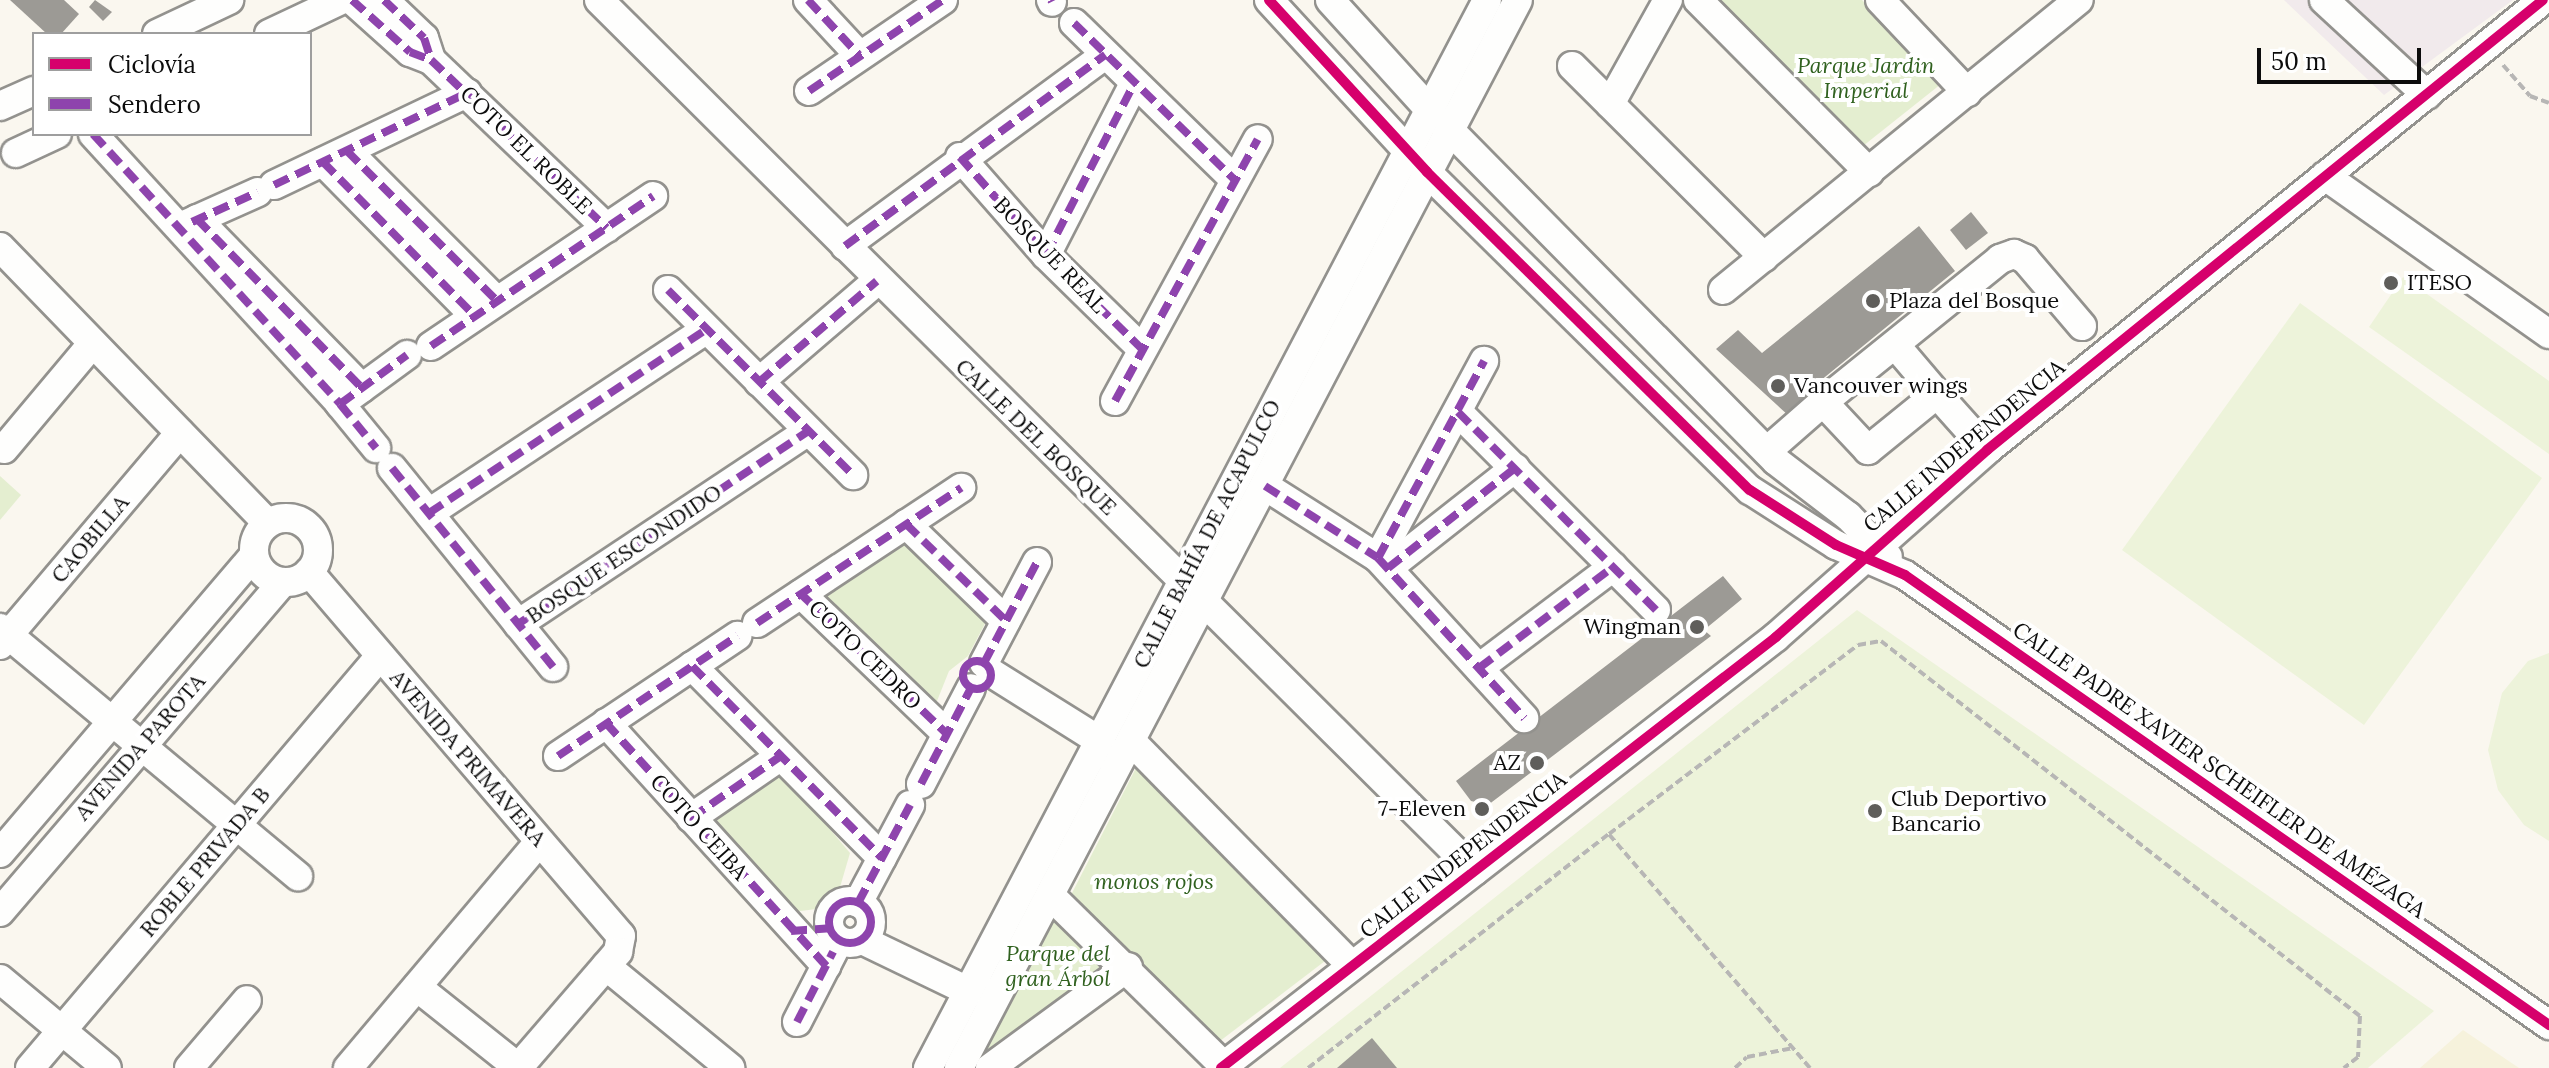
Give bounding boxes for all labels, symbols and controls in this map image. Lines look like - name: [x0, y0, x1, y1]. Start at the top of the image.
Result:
- legend: [32, 32, 312, 136]
- scale bar: [2261, 32, 2425, 82]
- text: 50 m: [2271, 46, 2327, 77]
- text: Ciclovía: [108, 49, 196, 80]
- park label: Parque Jardin Imperial: [1797, 52, 1935, 104]
- street label: COTO EL ROBLE: [455, 80, 597, 220]
- text: Sendero: [108, 89, 201, 120]
- street label: BOSQUE REAL: [988, 192, 1112, 318]
- place label: ITESO: [2407, 270, 2472, 296]
- marker: ITESO: [2382, 274, 2400, 292]
- place label: Plaza del Bosque: [1889, 288, 2059, 314]
- marker: Plaza del Bosque: [1864, 292, 1882, 310]
- street label: CALLE DEL BOSQUE: [950, 353, 1122, 521]
- street label: CALLE INDEPENDENCIA: [1858, 354, 2070, 538]
- place label: Vancouver wings: [1794, 373, 1968, 399]
- marker: Vancouver wings: [1769, 377, 1787, 395]
- street label: CALLE BAHÍA DE ACAPULCO: [1128, 395, 1286, 673]
- street label: BOSQUE ESCONDIDO: [521, 479, 727, 629]
- street label: CAOBILLA: [46, 490, 134, 588]
- street label: COTO CEDRO: [803, 595, 927, 715]
- place label: Wingman: [1583, 614, 1681, 640]
- street label: CALLE PADRE XAVIER SCHEIFLER DE AMÉZAGA: [2008, 616, 2430, 924]
- marker: Wingman: [1688, 618, 1706, 636]
- street label: AVENIDA PRIMAVERA: [384, 664, 552, 852]
- street label: AVENIDA PAROTA: [69, 668, 211, 826]
- place label: AZ: [1494, 750, 1521, 776]
- marker: AZ: [1528, 754, 1546, 772]
- street label: CALLE INDEPENDENCIA: [1355, 766, 1571, 944]
- street label: COTO CEIBA: [645, 769, 753, 885]
- street label: ROBLE PRIVADA B: [135, 782, 275, 942]
- place label: Club Deportivo Bancario: [1891, 785, 2047, 836]
- place label: 7-Eleven: [1378, 796, 1466, 822]
- marker: 7-Eleven: [1473, 800, 1491, 818]
- marker: Club Deportivo Bancario: [1866, 802, 1884, 820]
- park label: monos rojos: [1094, 869, 1214, 895]
- park label: Parque del gran Árbol: [1006, 940, 1110, 992]

